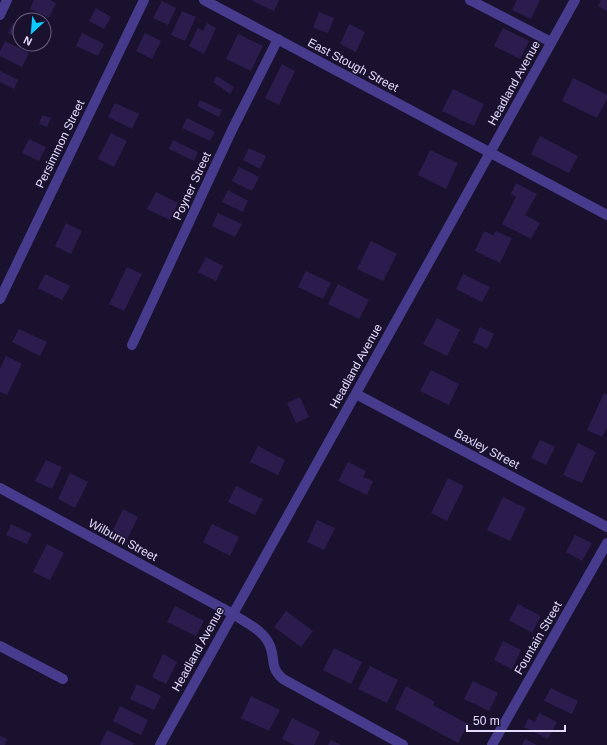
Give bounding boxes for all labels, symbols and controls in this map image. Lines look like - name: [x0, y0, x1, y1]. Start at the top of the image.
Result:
- north arrow: [12, 12, 52, 52]
- text: N: [21, 34, 34, 48]
- street label: East Stough Street: [305, 35, 401, 95]
- street label: Headland Avenue: [485, 38, 543, 128]
- street label: Persimmon Street: [33, 97, 88, 190]
- street label: Poyner Street: [170, 149, 214, 222]
- street label: Headland Avenue: [327, 321, 385, 411]
- street label: Baxley Street: [452, 426, 522, 472]
- street label: Wilburn Street: [86, 516, 160, 564]
- street label: Fountain Street: [511, 598, 565, 677]
- street label: Headland Avenue: [169, 604, 227, 694]
- scale bar: [467, 707, 565, 733]
- text: 50 m: [473, 714, 500, 728]

